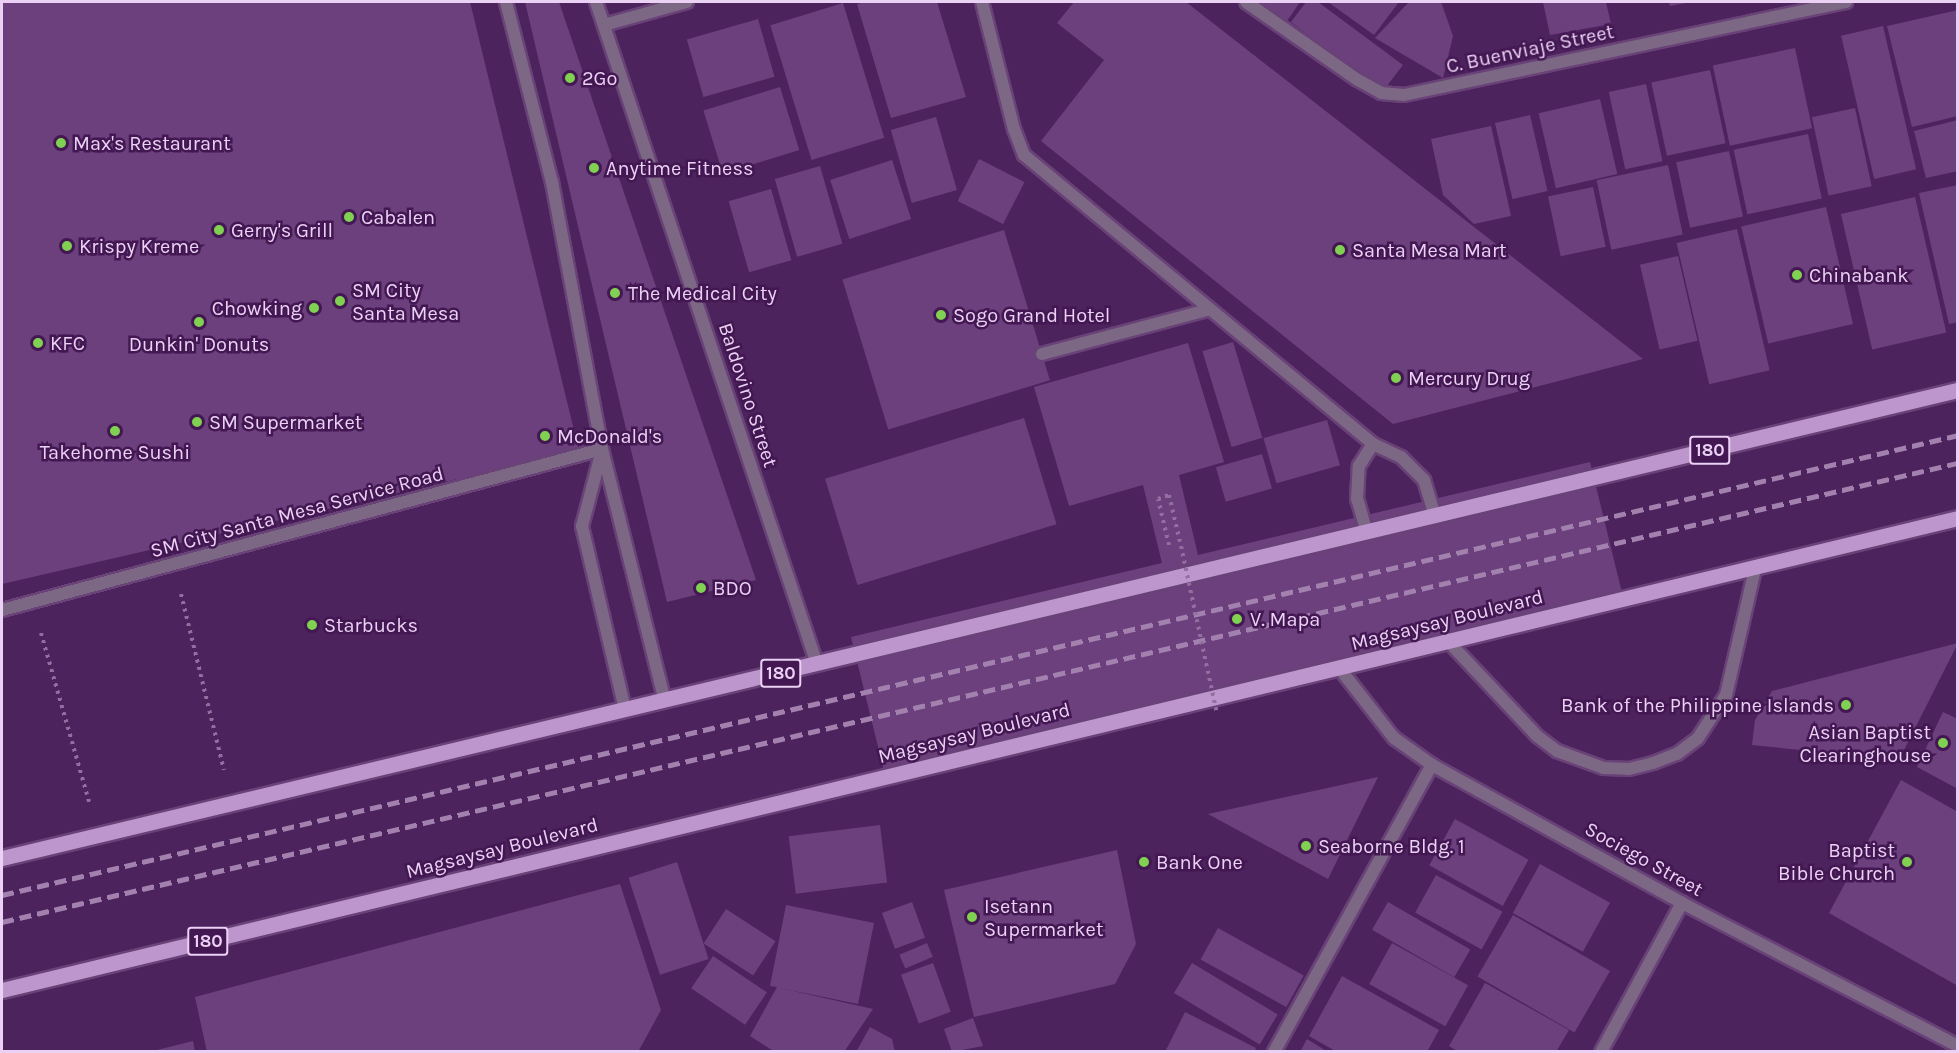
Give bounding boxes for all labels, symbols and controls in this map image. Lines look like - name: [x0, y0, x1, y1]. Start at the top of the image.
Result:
- street label: C. Buenviaje Street: [1444, 20, 1616, 78]
- place label: 2Go: [582, 66, 617, 90]
- marker: 2Go: [563, 71, 577, 85]
- place label: Max's Restaurant: [73, 131, 231, 155]
- marker: Max's Restaurant: [54, 136, 68, 150]
- place label: Anytime Fitness: [606, 156, 753, 180]
- marker: Anytime Fitness: [587, 161, 601, 175]
- place label: Cabalen: [361, 205, 435, 229]
- marker: Cabalen: [342, 210, 356, 224]
- place label: Gerry's Grill: [231, 218, 333, 242]
- marker: Gerry's Grill: [212, 223, 226, 237]
- place label: Krispy Kreme: [79, 234, 199, 258]
- place label: Santa Mesa Mart: [1352, 238, 1507, 262]
- marker: Krispy Kreme: [60, 239, 74, 253]
- marker: Santa Mesa Mart: [1333, 243, 1347, 257]
- place label: Chinabank: [1809, 263, 1909, 287]
- marker: Chinabank: [1790, 268, 1804, 282]
- place label: SM City Santa Mesa: [352, 278, 459, 325]
- place label: The Medical City: [628, 281, 777, 305]
- marker: The Medical City: [606, 284, 624, 302]
- marker: SM City Santa Mesa: [333, 294, 347, 308]
- place label: Chowking: [212, 296, 302, 320]
- marker: Chowking: [307, 301, 321, 315]
- place label: Sogo Grand Hotel: [953, 303, 1110, 327]
- marker: Sogo Grand Hotel: [934, 308, 948, 322]
- marker: Dunkin' Donuts: [192, 315, 206, 329]
- street label: Baldovino Street: [713, 320, 783, 470]
- place label: KFC: [50, 331, 85, 355]
- place label: Dunkin' Donuts: [129, 332, 269, 356]
- marker: KFC: [31, 336, 45, 350]
- place label: Mercury Drug: [1408, 366, 1530, 390]
- marker: Mercury Drug: [1389, 371, 1403, 385]
- place label: SM Supermarket: [209, 410, 362, 434]
- marker: SM Supermarket: [190, 415, 204, 429]
- marker: Takehome Sushi: [108, 424, 122, 438]
- place label: McDonald's: [557, 424, 662, 448]
- marker: McDonald's: [538, 429, 552, 443]
- road number: 180: [1689, 435, 1731, 465]
- place label: Takehome Sushi: [40, 440, 190, 464]
- street label: SM City Santa Mesa Service Road: [148, 461, 446, 563]
- place label: BDO: [713, 576, 752, 600]
- marker: BDO: [694, 581, 708, 595]
- street label: Magsaysay Boulevard: [1348, 585, 1546, 655]
- place label: V. Mapa: [1250, 607, 1320, 631]
- marker: V. Mapa: [1228, 610, 1246, 628]
- place label: Starbucks: [324, 613, 418, 637]
- marker: Starbucks: [305, 618, 319, 632]
- road number: 180: [760, 658, 802, 688]
- place label: Bank of the Philippine Islands: [1561, 693, 1834, 717]
- street label: Magsaysay Boulevard: [875, 698, 1073, 768]
- marker: Bank of the Philippine Islands: [1839, 698, 1853, 712]
- place label: Asian Baptist Clearinghouse: [1799, 720, 1931, 767]
- marker: Asian Baptist Clearinghouse: [1936, 736, 1950, 750]
- street label: Magsaysay Boulevard: [403, 813, 601, 883]
- street label: Sociego Street: [1581, 817, 1707, 901]
- place label: Seaborne Bldg. 1: [1318, 834, 1465, 858]
- place label: Baptist Bible Church: [1778, 838, 1895, 885]
- marker: Seaborne Bldg. 1: [1299, 839, 1313, 853]
- place label: Bank One: [1156, 850, 1243, 874]
- marker: Bank One: [1137, 855, 1151, 869]
- marker: Baptist Bible Church: [1900, 855, 1914, 869]
- place label: Isetann Supermarket: [984, 894, 1103, 941]
- marker: Isetann Supermarket: [965, 910, 979, 924]
- road number: 180: [187, 926, 229, 956]

